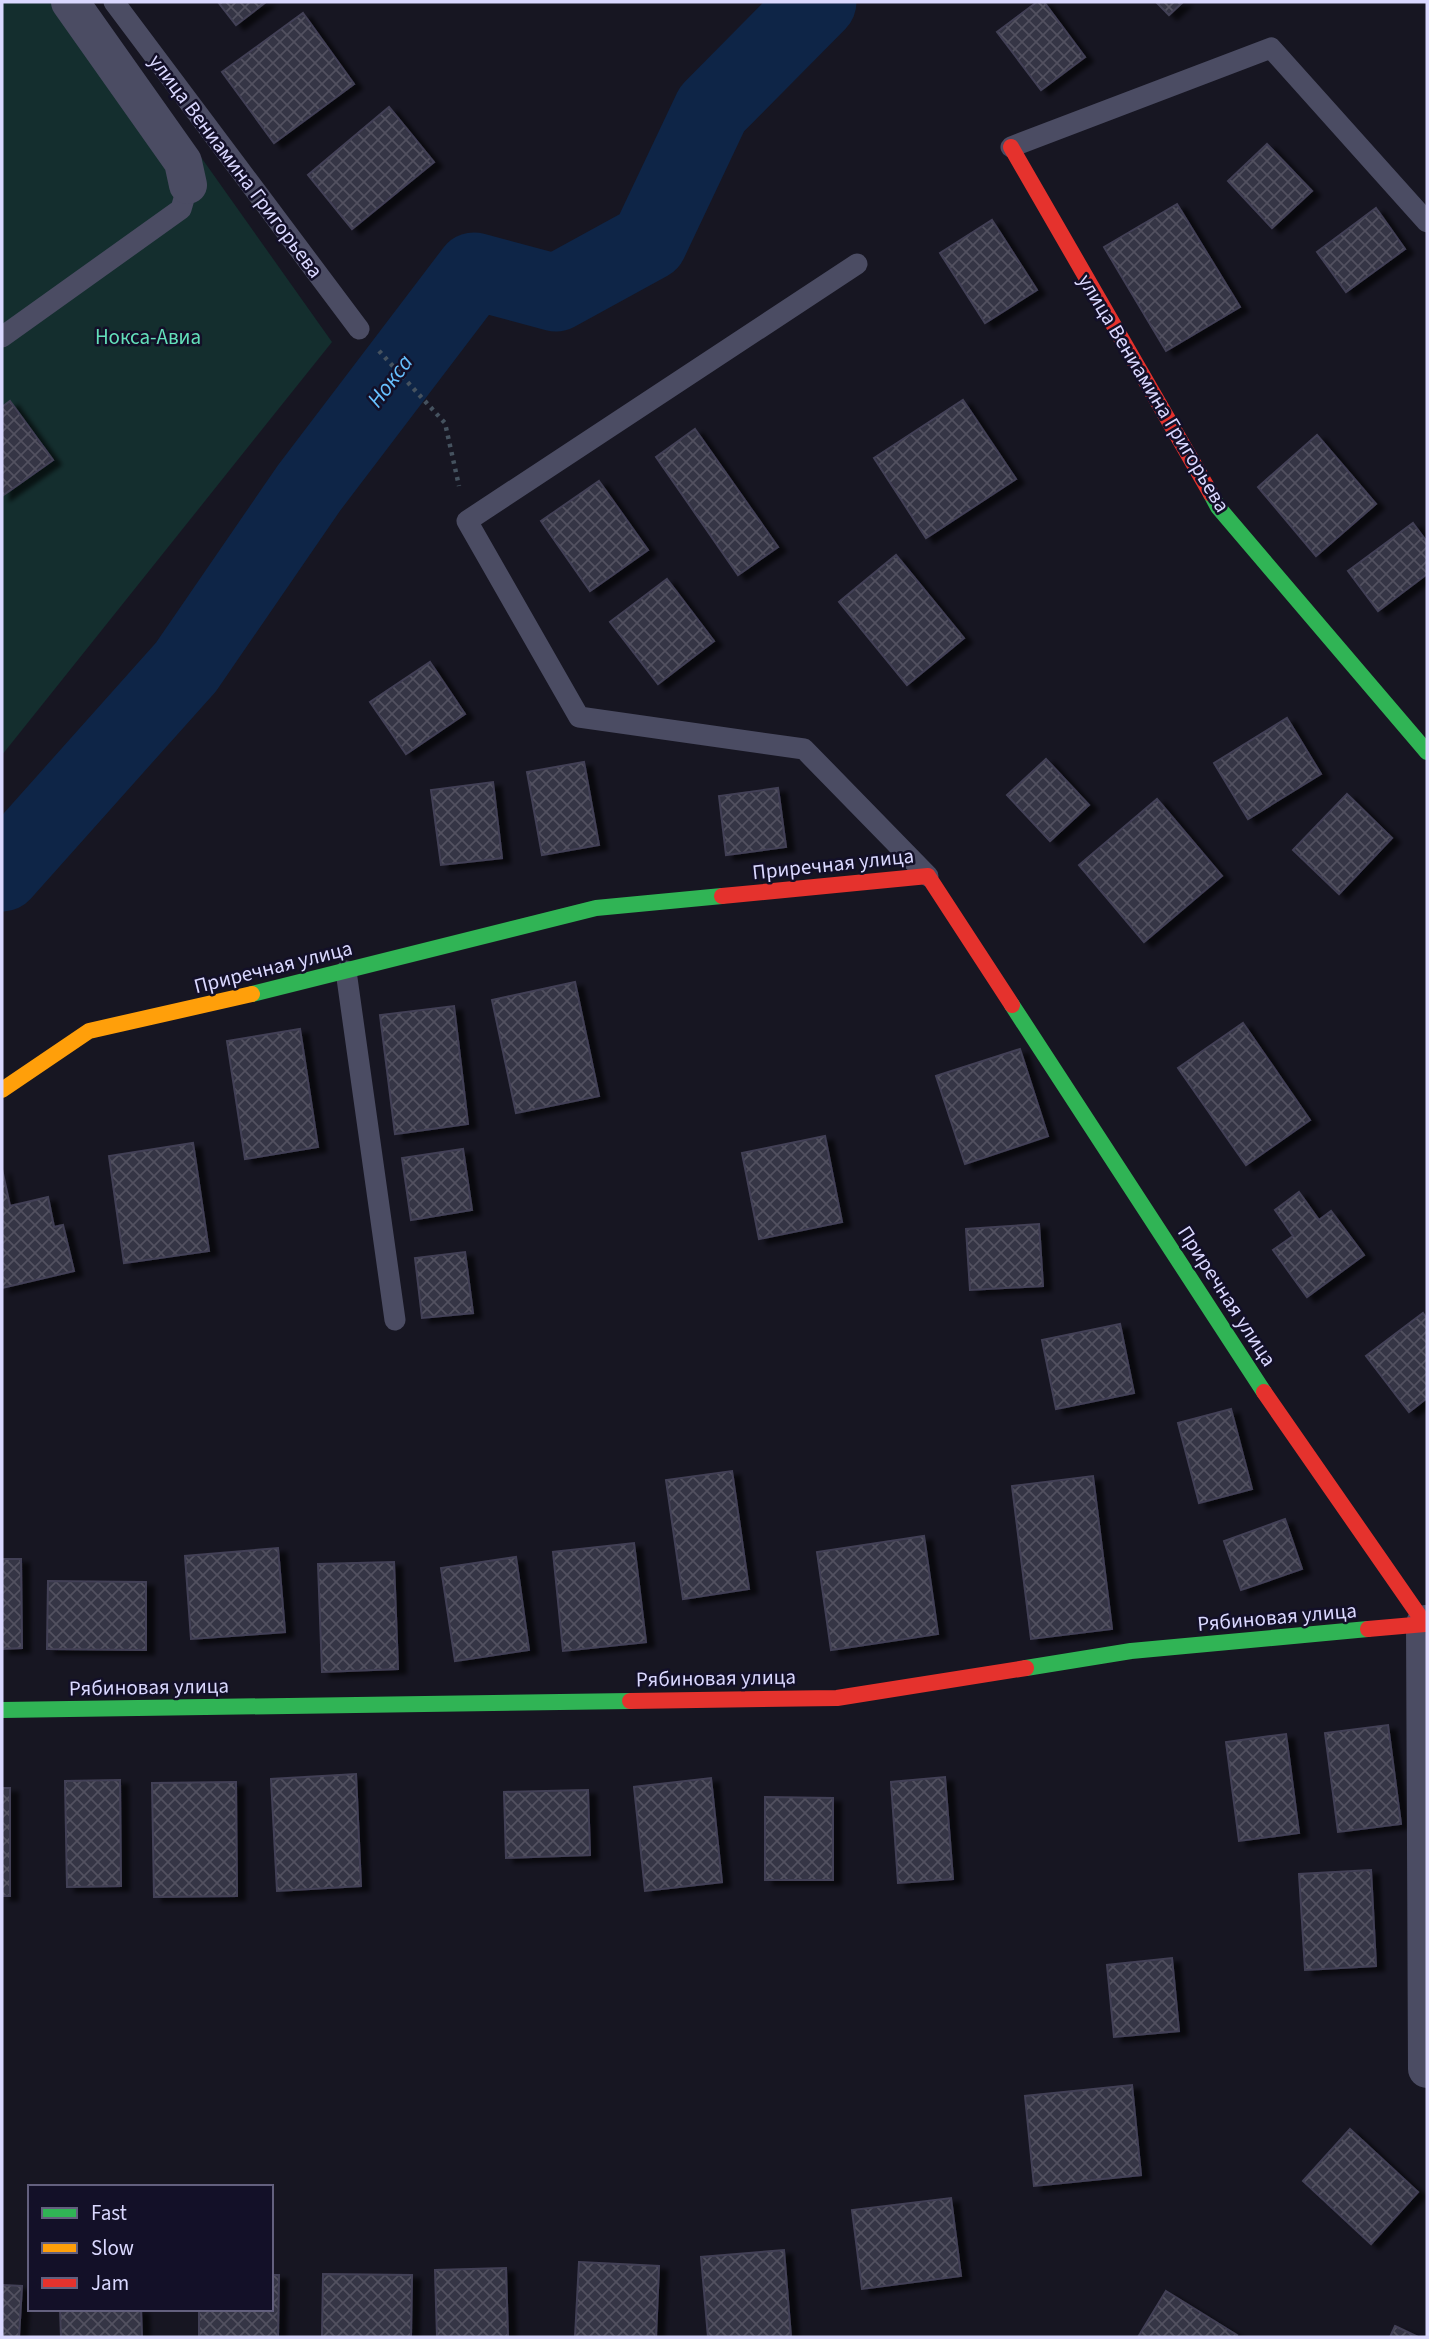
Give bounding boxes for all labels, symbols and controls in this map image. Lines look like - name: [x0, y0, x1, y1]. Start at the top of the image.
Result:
- street label: улица Вениамина Григорьева: [142, 48, 330, 284]
- street label: улица Вениамина Григорьева: [1071, 268, 1237, 518]
- park label: Нокса-Авиа: [95, 322, 201, 352]
- water label: Нокса: [359, 347, 421, 415]
- street label: Приречная улица: [751, 841, 915, 887]
- street label: Приречная улица: [191, 933, 355, 1001]
- street label: Приречная улица: [1170, 1220, 1284, 1372]
- street label: Рябиновая улица: [1196, 1595, 1358, 1639]
- street label: Рябиновая улица: [636, 1662, 796, 1694]
- street label: Рябиновая улица: [69, 1671, 229, 1703]
- legend: [28, 2185, 273, 2311]
- text: Fast: [91, 2198, 127, 2228]
- text: Slow: [91, 2233, 134, 2263]
- text: Jam: [91, 2268, 129, 2298]

